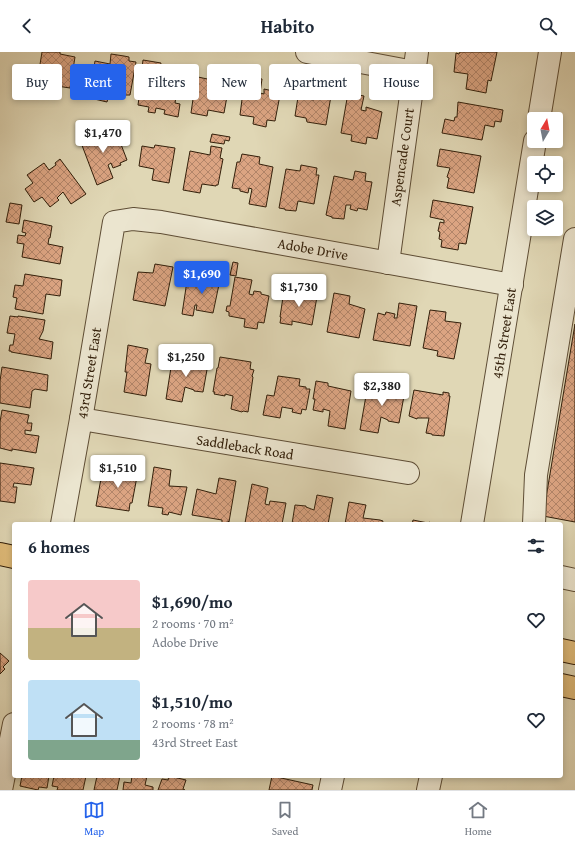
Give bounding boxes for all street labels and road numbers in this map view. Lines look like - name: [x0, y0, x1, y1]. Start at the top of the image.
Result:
- street label: Aspencade Court: [385, 107, 419, 207]
- street label: Adobe Drive: [276, 233, 350, 265]
- street label: 45th Street East: [487, 286, 521, 380]
- street label: 43rd Street East: [72, 326, 106, 420]
- street label: Saddleback Road: [195, 429, 296, 465]

